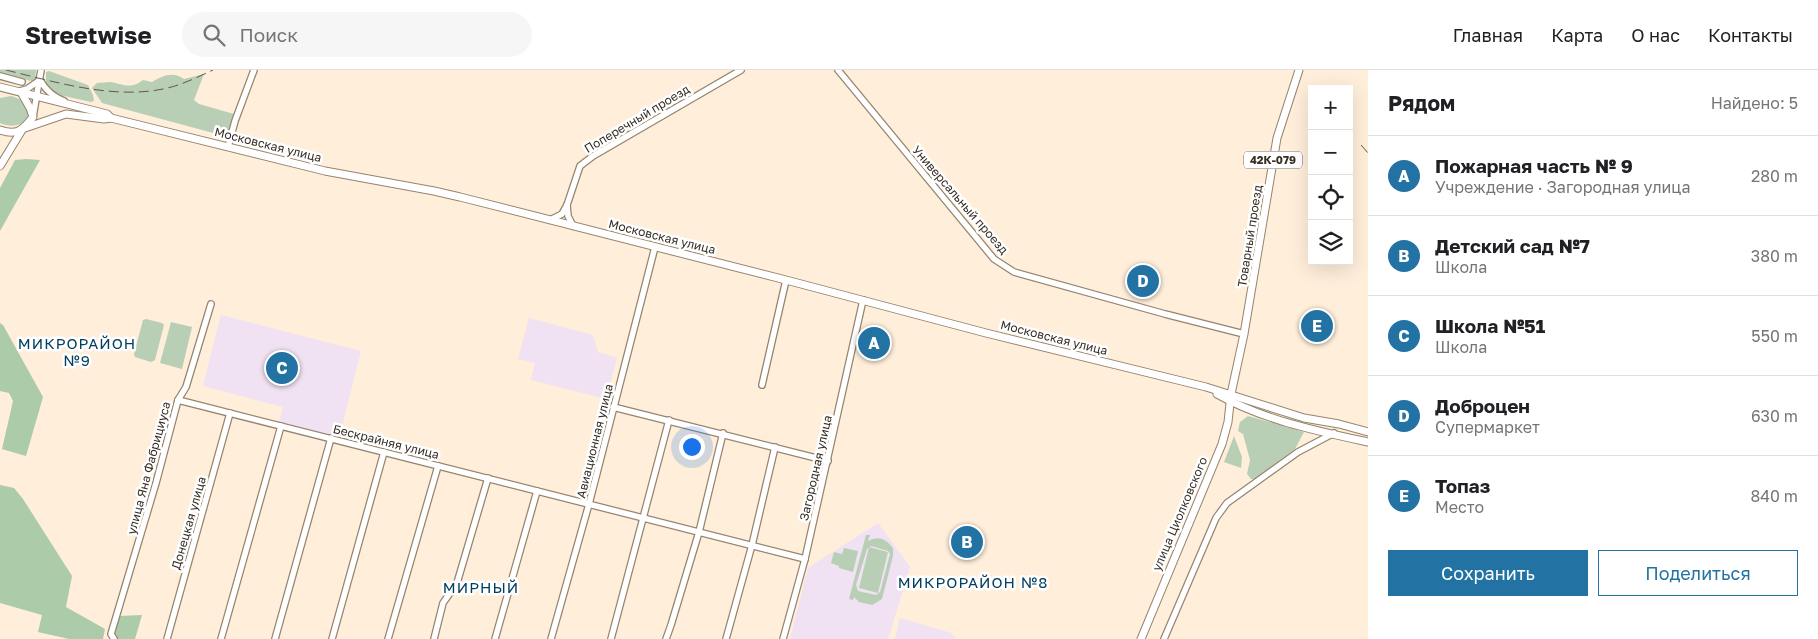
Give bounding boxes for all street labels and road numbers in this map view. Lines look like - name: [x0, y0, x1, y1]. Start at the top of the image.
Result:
- street label: Поперечный проезд: [581, 81, 692, 156]
- street label: Московская улица: [213, 124, 323, 165]
- street label: Универсальный проезд: [909, 142, 1012, 257]
- road number: 42К-079: [1244, 152, 1302, 168]
- street label: Товарный проезд: [1234, 184, 1265, 288]
- street label: Московская улица: [607, 216, 717, 257]
- street label: Московская улица: [999, 317, 1109, 358]
- street label: Авиационная улица: [573, 382, 616, 500]
- street label: улица Яна Фабрициуса: [124, 400, 173, 536]
- street label: Загородная улица: [796, 414, 835, 522]
- street label: Бескрайняя улица: [331, 421, 441, 462]
- street label: улица Циолковского: [1149, 455, 1210, 573]
- street label: Донецкая улица: [168, 475, 209, 571]

